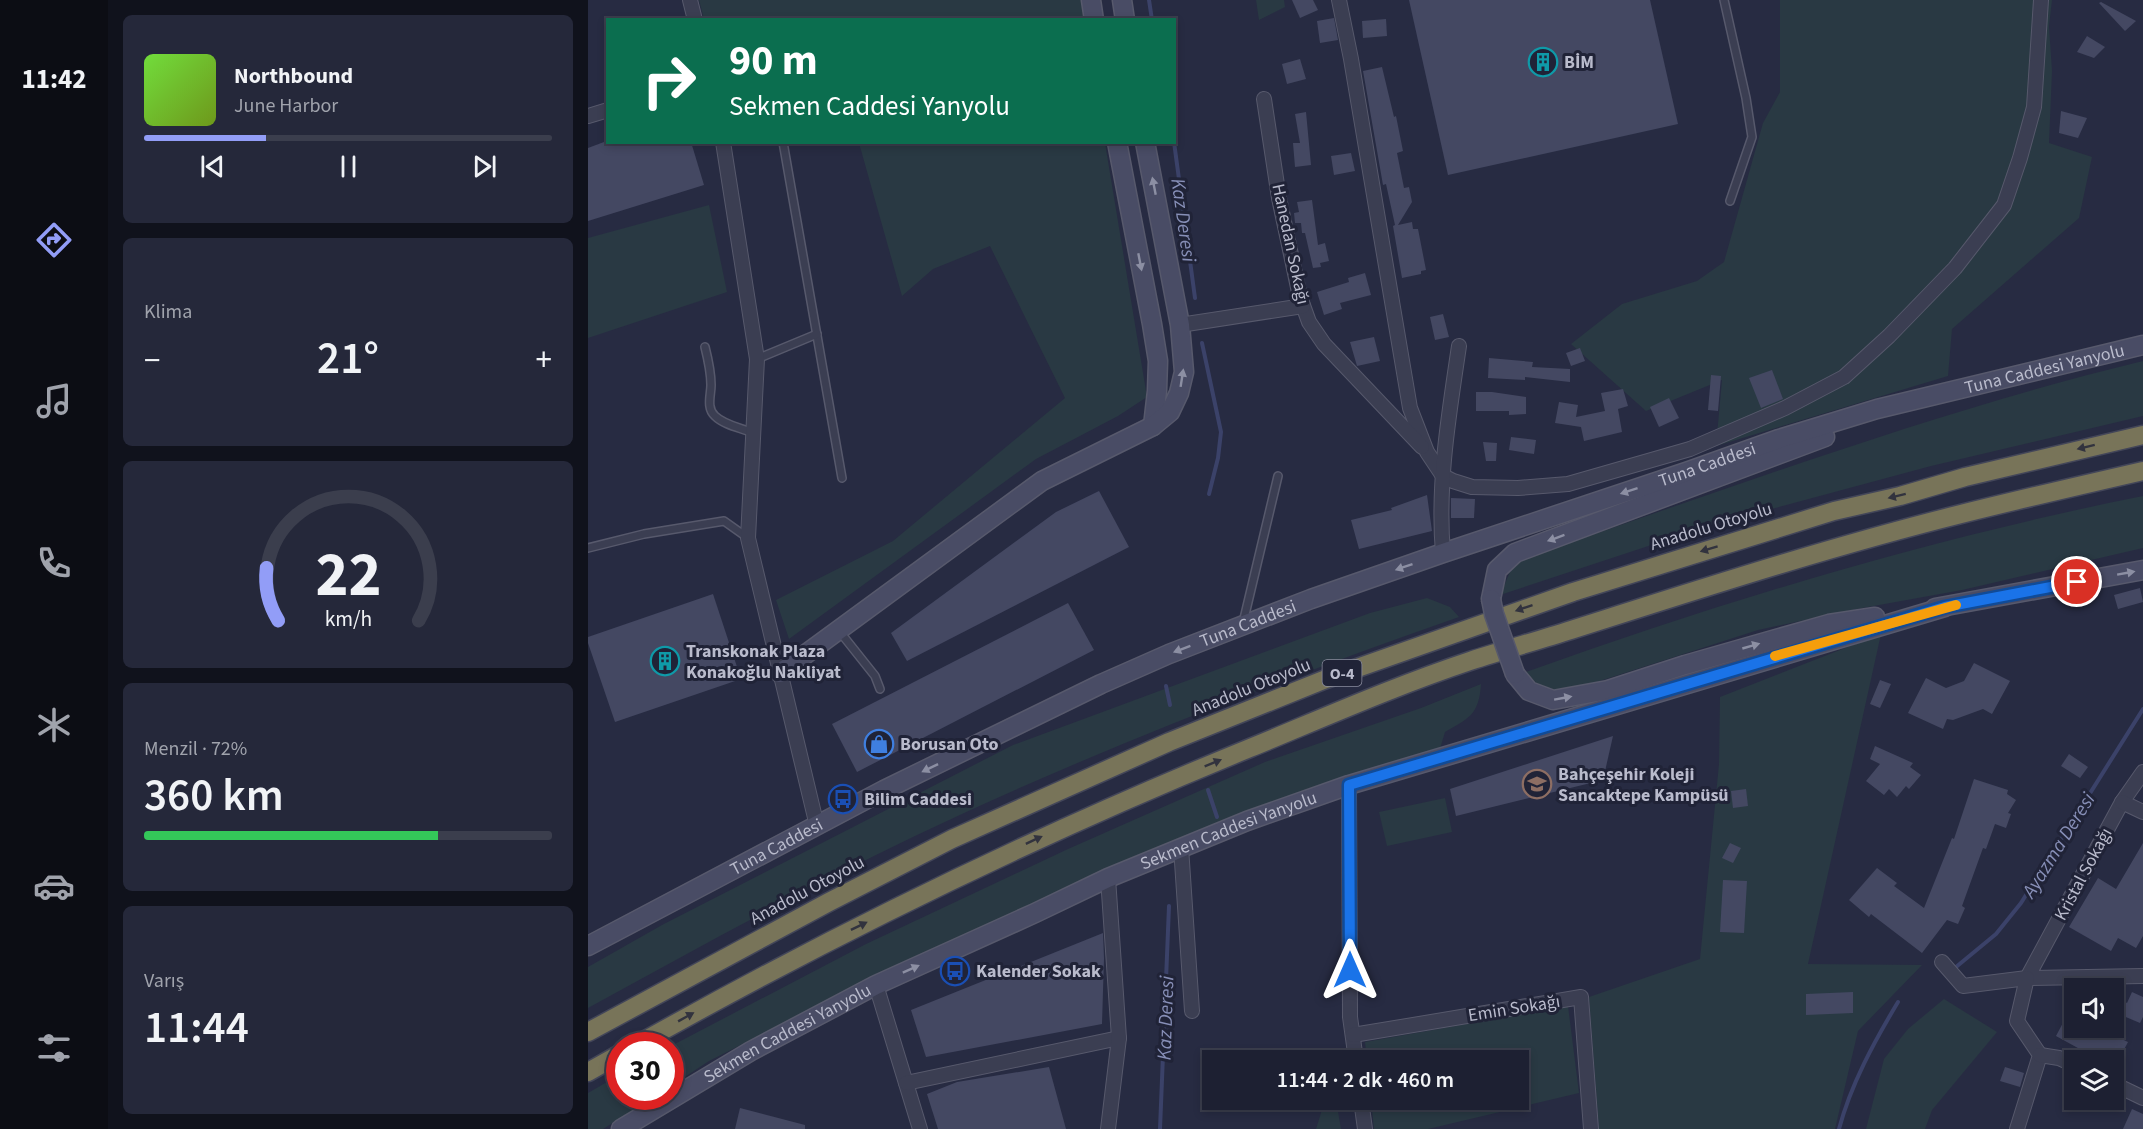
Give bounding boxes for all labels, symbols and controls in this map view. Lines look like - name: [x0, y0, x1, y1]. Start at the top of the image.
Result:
- text: 90 m: [729, 31, 818, 91]
- icon: right: [630, 42, 708, 120]
- building icon: BİM: [1527, 46, 1559, 78]
- place label: BİM: [1564, 50, 1594, 75]
- text: 11:42: [21, 60, 87, 99]
- text: Northbound: [234, 60, 353, 92]
- text: Sekmen Caddesi Yanyolu: [729, 87, 1010, 126]
- text: June Harbor: [234, 92, 338, 120]
- icon: previous: [196, 150, 229, 183]
- icon: pause: [332, 150, 365, 183]
- icon: next: [468, 150, 501, 183]
- one-way arrow: [1149, 176, 1158, 195]
- water label: Kaz Deresi: [1163, 176, 1203, 264]
- street label: Hanedan Sokağı: [1266, 181, 1316, 307]
- icon: directions: [33, 219, 75, 261]
- one-way arrow: [1136, 252, 1145, 271]
- text: Klima: [144, 298, 192, 326]
- text: 21°: [317, 327, 379, 391]
- text: −: [144, 337, 160, 384]
- text: +: [536, 337, 552, 384]
- street label: Tuna Caddesi Yanyolu: [1962, 338, 2127, 401]
- one-way arrow: [1177, 368, 1186, 387]
- icon: music: [33, 380, 75, 422]
- street label: Tuna Caddesi: [1655, 436, 1759, 493]
- one-way arrow: [2077, 443, 2095, 453]
- one-way arrow: [1620, 487, 1638, 496]
- one-way arrow: [1888, 492, 1906, 502]
- street label: Anadolu Otoyolu: [1647, 496, 1775, 557]
- text: 22: [315, 532, 381, 621]
- one-way arrow: [1547, 534, 1565, 544]
- icon: phone: [33, 542, 75, 584]
- one-way arrow: [1700, 545, 1718, 554]
- pin: [2051, 556, 2102, 607]
- one-way arrow: [1395, 562, 1413, 572]
- icon: arrive: [2060, 565, 2093, 598]
- one-way arrow: [2117, 568, 2136, 577]
- street label: Tuna Caddesi: [1196, 594, 1300, 654]
- one-way arrow: [1515, 604, 1533, 614]
- text: km/h: [324, 605, 372, 636]
- place label: Transkonak Plaza Konakoğlu Nakliyat: [686, 639, 841, 685]
- one-way arrow: [1742, 641, 1760, 650]
- building icon: Transkonak Plaza Konakoğlu Nakliyat: [649, 645, 681, 677]
- one-way arrow: [1173, 645, 1191, 654]
- street label: Anadolu Otoyolu: [1188, 652, 1314, 723]
- road number: O-4: [1322, 660, 1362, 686]
- one-way arrow: [1554, 693, 1573, 702]
- icon: climate: [33, 704, 75, 746]
- shop icon: Borusan Oto: [863, 728, 895, 760]
- place label: Borusan Oto: [900, 732, 999, 757]
- text: Menzil · 72%: [144, 735, 247, 763]
- one-way arrow: [1204, 758, 1222, 767]
- place label: Bahçeşehir Koleji Sancaktepe Kampüsü: [1558, 762, 1729, 808]
- one-way arrow: [921, 763, 938, 773]
- text: 360 km: [144, 764, 284, 828]
- school or university icon: Bahçeşehir Koleji Sancaktepe Kampüsü: [1521, 768, 1553, 800]
- bus stop icon: Bilim Caddesi: [827, 783, 859, 815]
- street label: Sekmen Caddesi Yanyolu: [1137, 785, 1320, 876]
- place label: Bilim Caddesi: [864, 787, 972, 812]
- water label: Ayazma Deresi: [2014, 787, 2102, 905]
- street label: Tuna Caddesi: [726, 812, 827, 882]
- street label: Kristal Sokağı: [2048, 823, 2118, 925]
- one-way arrow: [1025, 835, 1043, 845]
- street label: Anadolu Otoyolu: [746, 850, 869, 931]
- icon: car: [33, 865, 75, 907]
- one-way arrow: [850, 921, 867, 930]
- position arrow: [1318, 938, 1382, 1002]
- bus stop icon: Kalender Sokak: [939, 955, 971, 987]
- place label: Kalender Sokak: [976, 959, 1101, 984]
- one-way arrow: [903, 965, 920, 974]
- text: Varış: [144, 967, 184, 995]
- water label: Kaz Deresi: [1151, 975, 1181, 1061]
- street label: Sekmen Caddesi Yanyolu: [699, 978, 876, 1090]
- map controls: [2064, 978, 2124, 1110]
- button: sound: [2064, 978, 2124, 1038]
- street label: Emin Sokağı: [1466, 989, 1562, 1028]
- text: 11:44: [144, 996, 249, 1060]
- one-way arrow: [678, 1012, 695, 1022]
- icon: filters: [33, 1027, 75, 1069]
- speed limit sign: 30: [606, 1032, 684, 1110]
- button: layers: [2064, 1050, 2124, 1110]
- text: 11:44 · 2 dk · 460 m: [1277, 1064, 1454, 1096]

